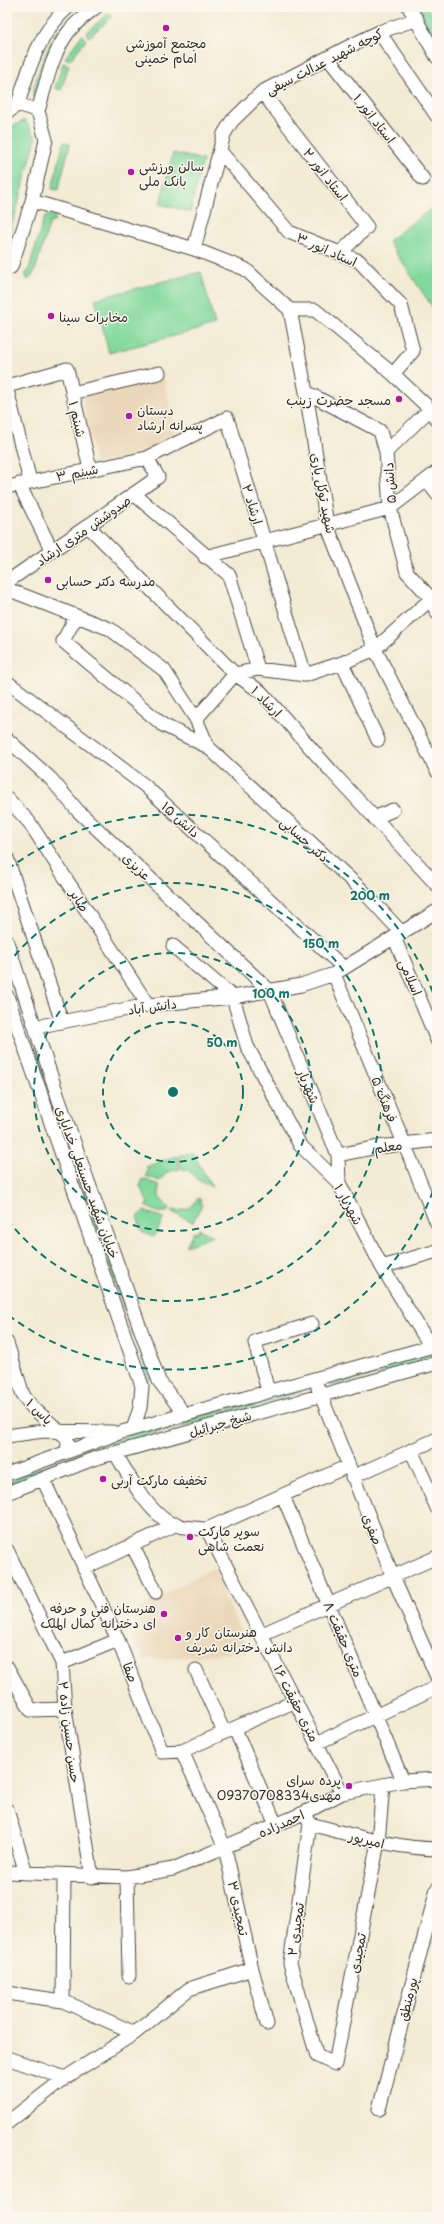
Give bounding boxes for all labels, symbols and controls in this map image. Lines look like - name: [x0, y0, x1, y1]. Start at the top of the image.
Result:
- marker: مجتمع آموزشی امام خمینی: [161, 23, 171, 33]
- street label: کوچه شهید عدالت سیفی: [262, 23, 387, 100]
- place label: مجتمع آموزشی امام خمینی: [126, 33, 206, 69]
- street label: استاد انور ۱: [349, 89, 401, 147]
- street label: استاد انور ۲: [299, 143, 353, 205]
- place label: سالن ورزشی بانک ملی: [139, 156, 204, 191]
- marker: سالن ورزشی بانک ملی: [126, 167, 136, 177]
- street label: استاد انور ۳: [294, 227, 360, 271]
- place label: مخابرات سینا: [59, 307, 128, 326]
- marker: مخابرات سینا: [46, 311, 56, 321]
- place label: مسجد حضرت زینب: [286, 390, 391, 409]
- marker: مسجد حضرت زینب: [394, 394, 404, 404]
- street label: شبنم ۱: [63, 399, 91, 440]
- place label: دبستان پسرانه ارشاد: [137, 400, 203, 434]
- marker: دبستان پسرانه ارشاد: [124, 411, 134, 421]
- street label: شهید توکل یاری: [307, 451, 341, 535]
- street label: شبنم ۳: [54, 459, 100, 487]
- street label: دانش ۵: [378, 462, 400, 504]
- street label: ارشاد ۲: [238, 482, 268, 526]
- street label: صدوشش متری ارشاد: [32, 490, 135, 571]
- place label: مدرسه دکتر حسابی: [56, 571, 156, 591]
- marker: مدرسه دکتر حسابی: [43, 575, 53, 585]
- street label: ارشاد ۱: [247, 681, 287, 721]
- street label: دانش ۱۵: [157, 796, 205, 842]
- street label: دکتر حسابی: [276, 812, 333, 867]
- street label: عزیزی: [119, 848, 155, 884]
- street label: صابر: [65, 884, 94, 915]
- text: 200 m: [350, 886, 390, 904]
- text: 150 m: [303, 934, 339, 952]
- street label: اسلامی: [394, 956, 427, 999]
- text: 100 m: [252, 984, 290, 1002]
- street label: دانش آباد: [126, 993, 178, 1019]
- text: 50 m: [206, 1033, 238, 1051]
- street label: شهریار: [293, 1065, 325, 1106]
- street label: فرهنگ ۵: [367, 1073, 403, 1125]
- centre of rings: [166, 1085, 180, 1099]
- street label: خیابان شهید حسینعلی خدایاری: [51, 1103, 125, 1261]
- street label: معلم: [373, 1135, 404, 1159]
- street label: شهریار ۱: [330, 1180, 368, 1228]
- street label: یاس ۱: [22, 1393, 58, 1429]
- street label: شیخ جبرائیل: [186, 1405, 254, 1442]
- place label: تخفیف مارکت آربی: [111, 1470, 207, 1490]
- marker: تخفیف مارکت آربی: [98, 1474, 108, 1484]
- street label: صفری: [358, 1511, 388, 1547]
- place label: سوپر مارکت نعمت شاهی: [198, 1521, 264, 1556]
- marker: سوپر مارکت نعمت شاهی: [185, 1532, 195, 1542]
- place label: هنرستان فنی و حرفه ای دخترانه کمال الملک: [41, 1598, 156, 1632]
- street label: ۸ متری حقیقت: [319, 1598, 369, 1680]
- marker: هنرستان فنی و حرفه ای دخترانه کمال الملک: [159, 1609, 169, 1619]
- place label: هنرستان کار و دانش دخترانه شریف: [185, 1622, 293, 1656]
- marker: هنرستان کار و دانش دخترانه شریف: [173, 1633, 183, 1643]
- street label: صفا: [118, 1659, 144, 1685]
- street label: ۱۶ متری حقیقت: [269, 1661, 325, 1745]
- street label: حسن حسین زاده ۲: [54, 1680, 86, 1784]
- place label: پرده سرای مهدی09370708334: [217, 1770, 341, 1804]
- marker: پرده سرای مهدی09370708334: [344, 1781, 354, 1791]
- street label: احمدزاده: [255, 1804, 307, 1842]
- street label: امیرپور: [346, 1825, 387, 1853]
- street label: تمجیدی ۳: [224, 1879, 254, 1937]
- street label: تمجیدی ۲: [282, 1901, 308, 1957]
- street label: تمجیدی: [344, 1931, 370, 1975]
- street label: پورمنطق: [392, 1975, 422, 2023]

